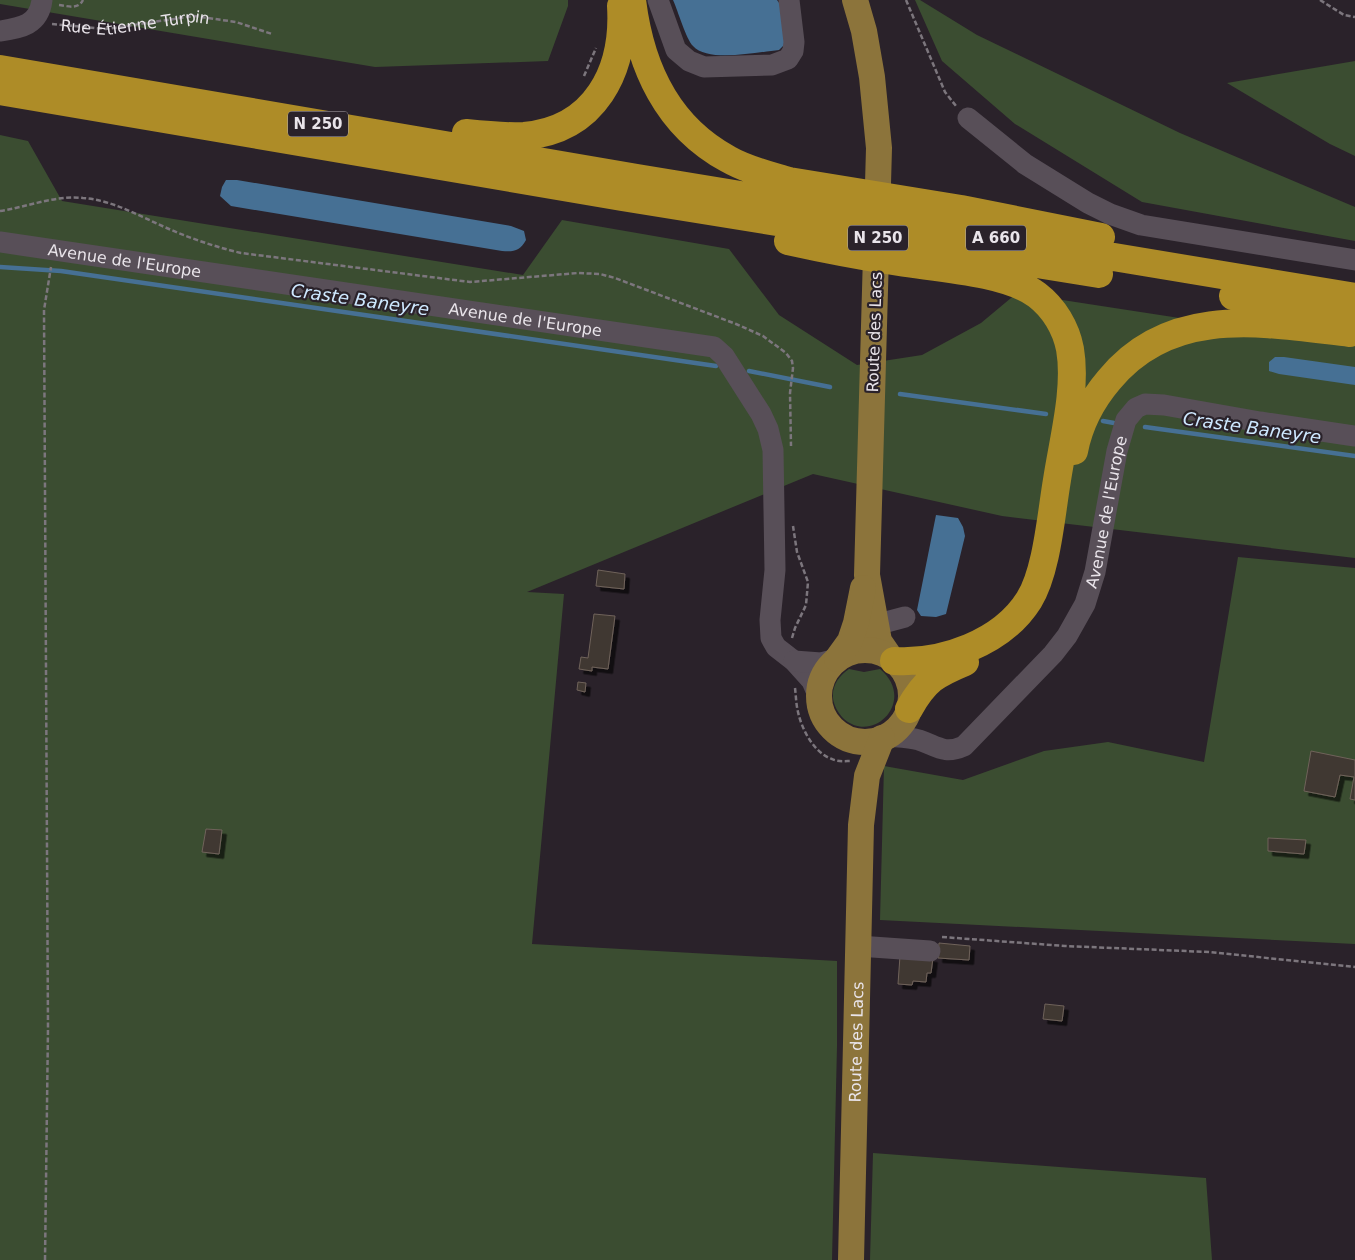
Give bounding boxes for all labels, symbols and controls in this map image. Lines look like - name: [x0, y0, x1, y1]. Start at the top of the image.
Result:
- street label: Rue Étienne Turpin: [60, 7, 211, 39]
- road number: N 250: [288, 112, 348, 136]
- road number: N 250: [848, 226, 908, 250]
- road number: A 660: [966, 226, 1026, 250]
- street label: Avenue de l'Europe: [47, 240, 203, 281]
- street label: Route des Lacs: [863, 271, 886, 393]
- water label: Craste Baneyre: [290, 279, 430, 320]
- street label: Avenue de l'Europe: [447, 299, 603, 340]
- water label: Craste Baneyre: [1182, 407, 1322, 448]
- street label: Avenue de l'Europe: [1082, 433, 1131, 590]
- street label: Route des Lacs: [846, 981, 867, 1103]

